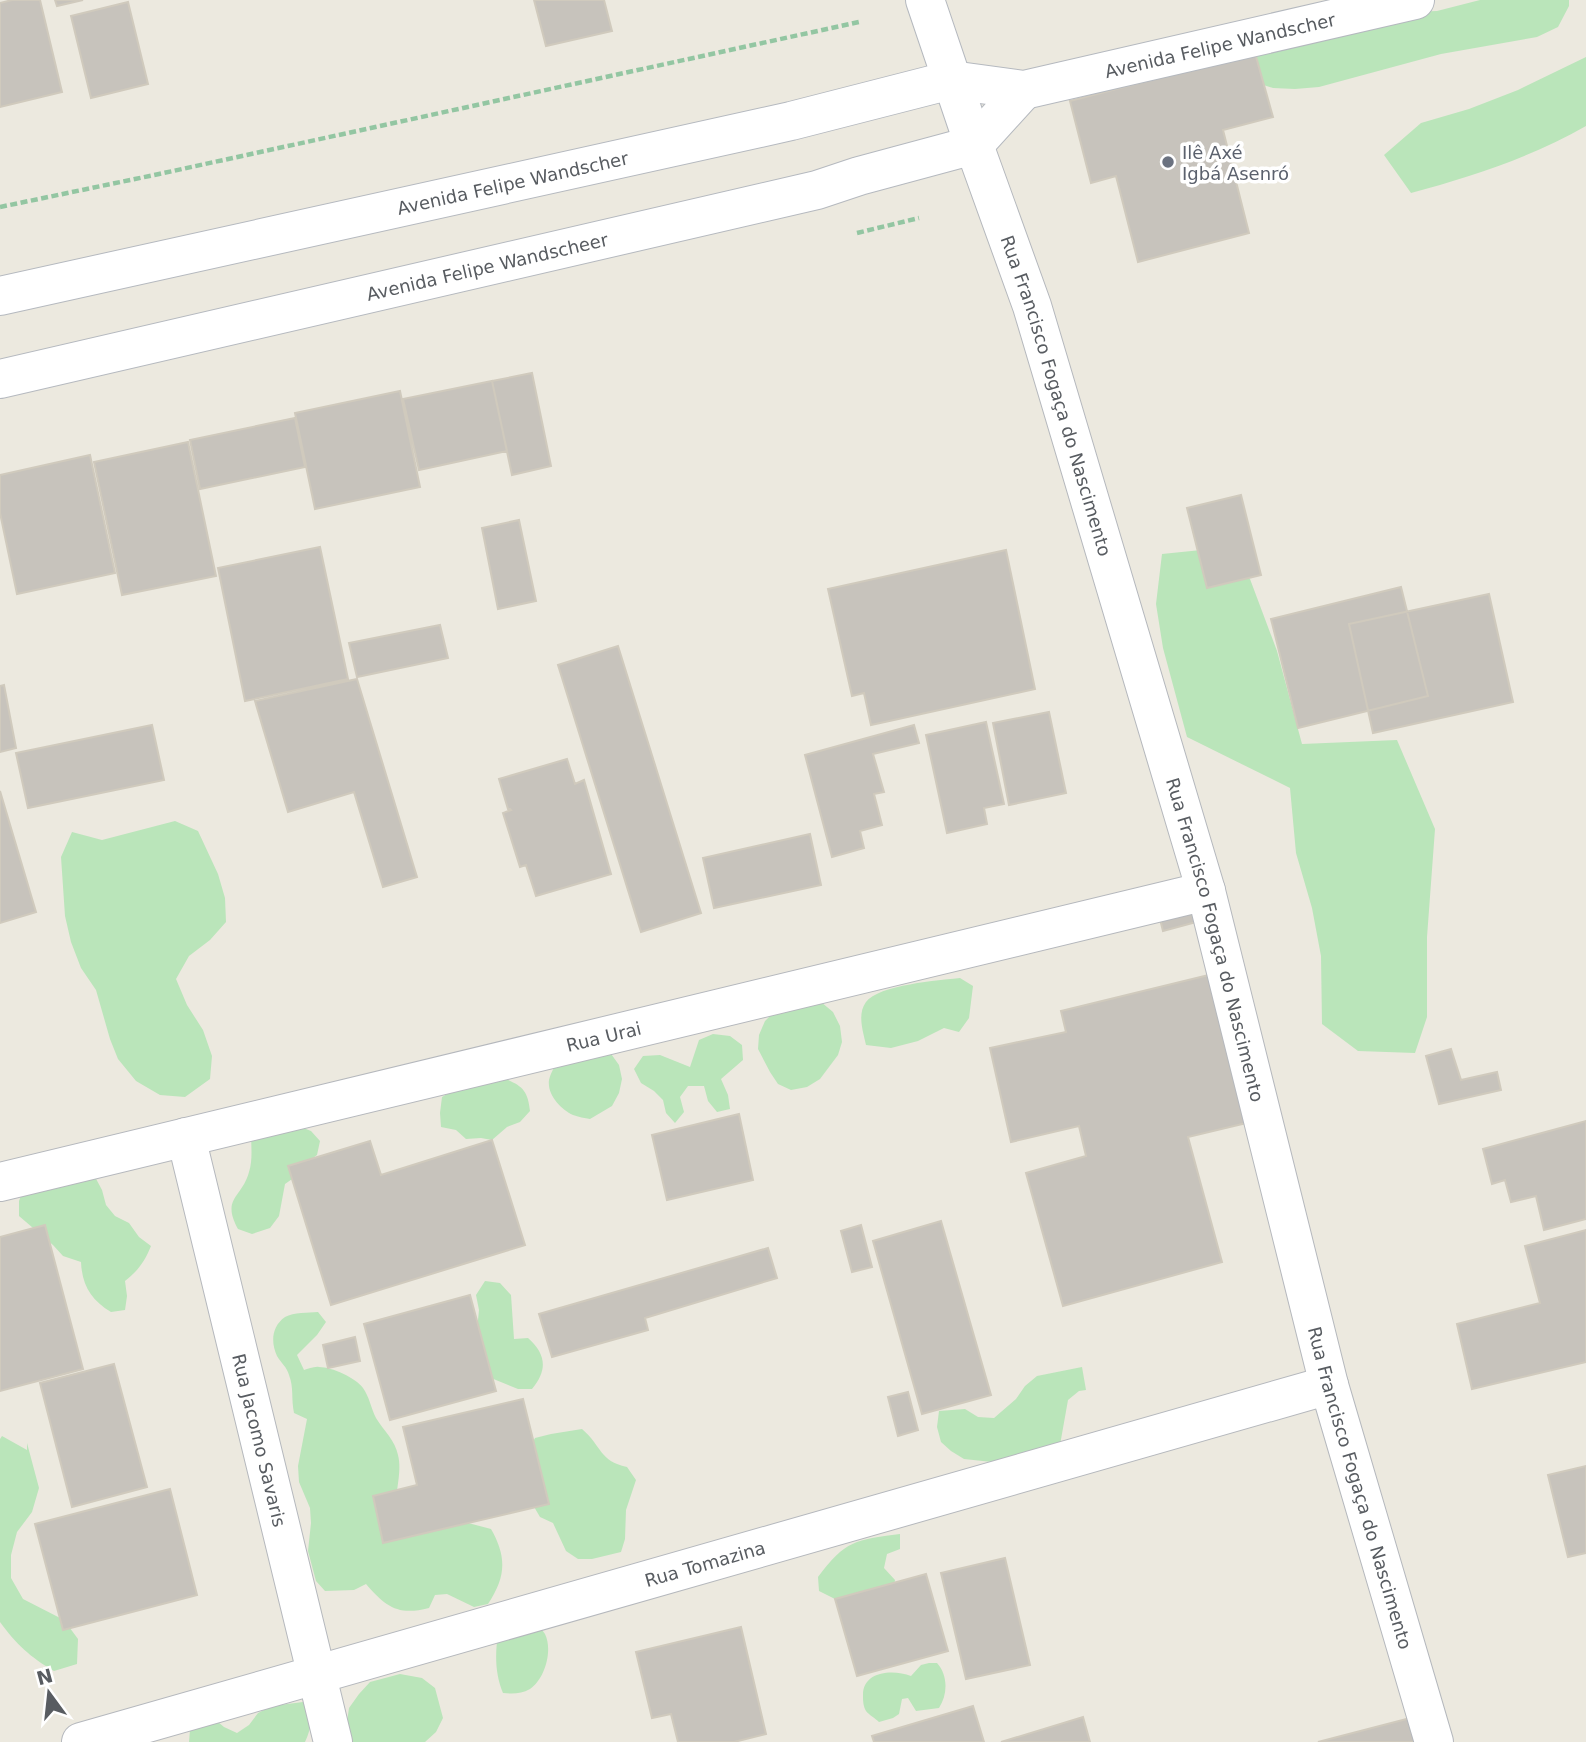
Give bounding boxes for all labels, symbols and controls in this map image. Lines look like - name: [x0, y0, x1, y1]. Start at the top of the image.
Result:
- street label: Avenida Felipe Wandscher: [1102, 8, 1338, 82]
- place label: Ilê Axé Igbá Asenró: [1182, 142, 1289, 184]
- street label: Avenida Felipe Wandscher: [395, 147, 631, 218]
- marker: Ilê Axé Igbá Asenró: [1160, 154, 1176, 170]
- street label: Avenida Felipe Wandscheer: [364, 228, 611, 304]
- street label: Rua Francisco Fogaça do Nascimento: [997, 232, 1116, 558]
- street label: Rua Francisco Fogaça do Nascimento: [1162, 775, 1269, 1104]
- street label: Rua Urai: [564, 1017, 643, 1056]
- street label: Rua Francisco Fogaça do Nascimento: [1304, 1324, 1417, 1652]
- street label: Rua Jacomo Savaris: [229, 1351, 291, 1529]
- street label: Rua Tomazina: [642, 1536, 768, 1591]
- north arrow: [14, 1658, 84, 1728]
- text: N: [34, 1664, 55, 1689]

